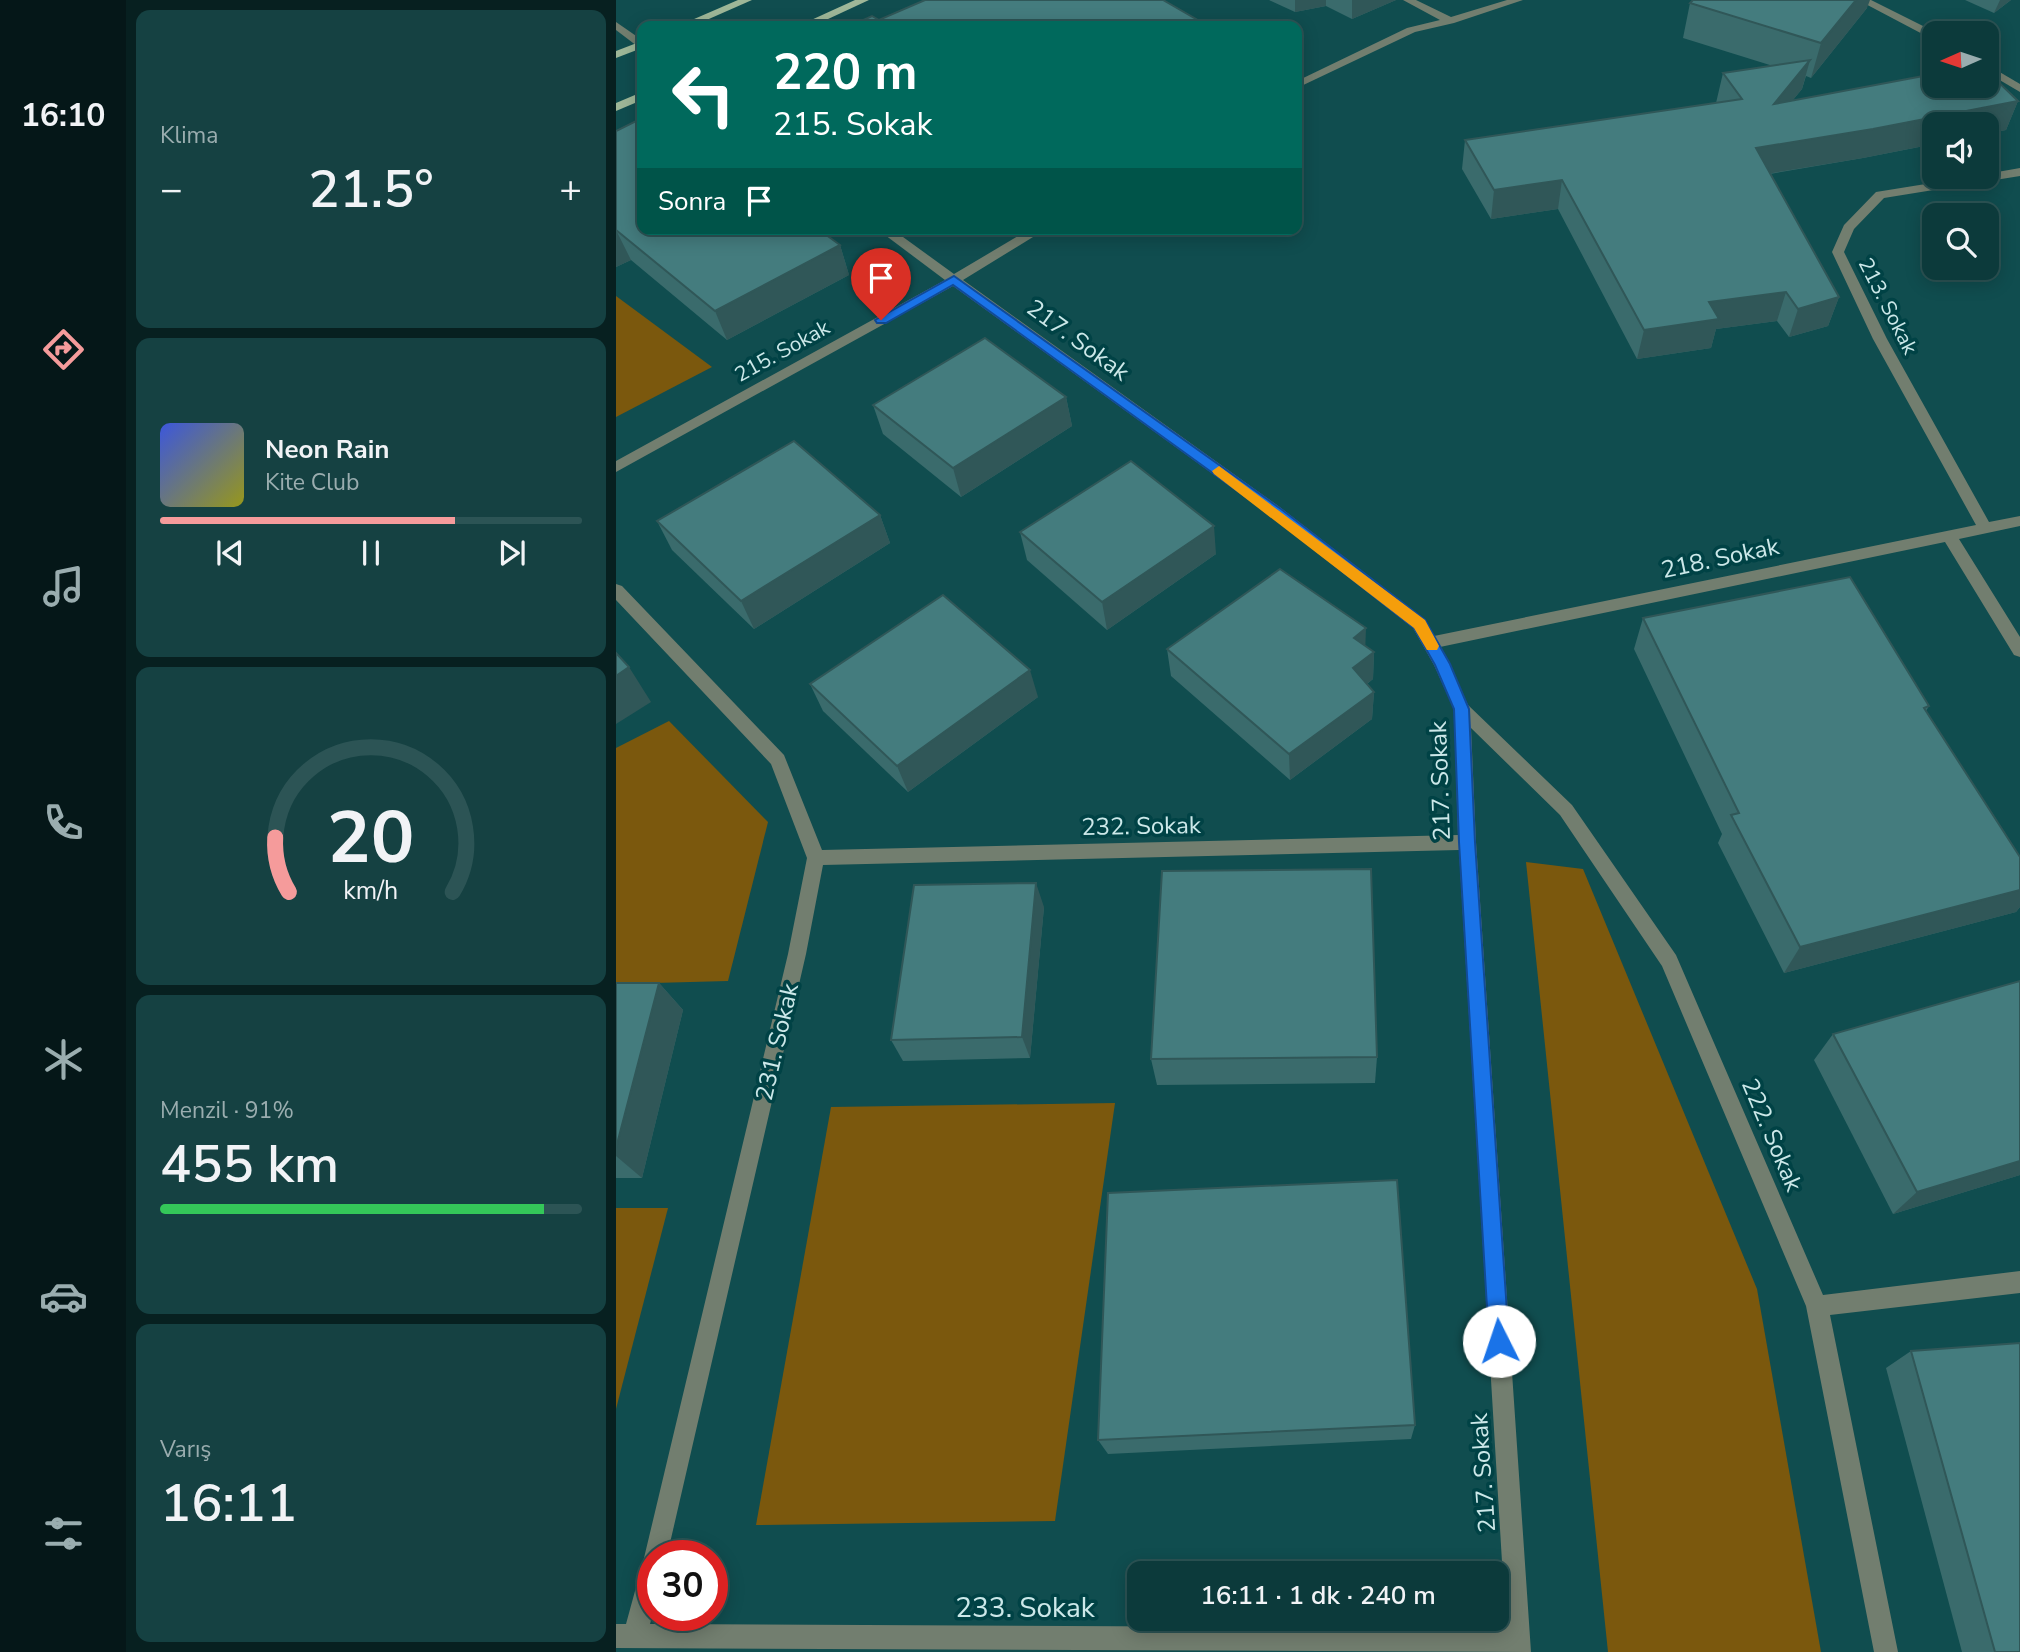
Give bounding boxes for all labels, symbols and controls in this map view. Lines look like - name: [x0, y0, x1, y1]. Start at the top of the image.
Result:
- north arrow: [1922, 21, 1998, 98]
- map controls: [1922, 21, 1999, 280]
- text: 220 m: [773, 39, 917, 106]
- icon: left: [658, 49, 749, 140]
- text: 16:10: [21, 94, 105, 137]
- text: 215. Sokak: [773, 103, 932, 146]
- button: sound: [1922, 112, 1999, 189]
- text: Klima: [160, 120, 218, 151]
- text: 21.5°: [308, 154, 434, 225]
- text: −: [160, 164, 183, 215]
- text: +: [559, 164, 582, 215]
- icon: arrive: [740, 182, 778, 220]
- text: Sonra: [658, 184, 726, 219]
- button: search: [1922, 203, 1999, 280]
- pin: [851, 248, 911, 320]
- street label: 213. Sokak: [1852, 253, 1924, 359]
- icon: arrive: [862, 259, 900, 297]
- street label: 217. Sokak: [1020, 292, 1137, 389]
- street label: 215. Sokak: [729, 313, 835, 389]
- icon: directions: [39, 325, 88, 374]
- text: Neon Rain: [265, 432, 390, 467]
- text: Kite Club: [265, 467, 359, 498]
- street label: 218. Sokak: [1658, 530, 1783, 586]
- icon: previous: [211, 534, 249, 572]
- icon: pause: [352, 534, 390, 572]
- icon: next: [493, 534, 531, 572]
- icon: music: [39, 562, 88, 611]
- street label: 217. Sokak: [1422, 720, 1458, 841]
- text: 20: [327, 788, 415, 888]
- icon: phone: [39, 798, 88, 847]
- street label: 232. Sokak: [1081, 809, 1202, 843]
- text: km/h: [343, 874, 399, 908]
- street label: 231. Sokak: [748, 979, 806, 1104]
- icon: climate: [39, 1035, 88, 1084]
- street label: 222. Sokak: [1734, 1074, 1810, 1197]
- text: Menzil · 91%: [160, 1095, 294, 1126]
- text: 455 km: [160, 1129, 339, 1200]
- icon: car: [39, 1272, 88, 1321]
- position arrow: [1462, 1304, 1536, 1378]
- street label: 217. Sokak: [1463, 1411, 1503, 1534]
- text: Varış: [160, 1434, 211, 1465]
- text: 16:11: [160, 1468, 297, 1539]
- icon: filters: [39, 1509, 88, 1558]
- speed limit sign: 30: [637, 1540, 728, 1631]
- text: 16:11 · 1 dk · 240 m: [1200, 1578, 1436, 1613]
- street label: 233. Sokak: [955, 1589, 1096, 1627]

